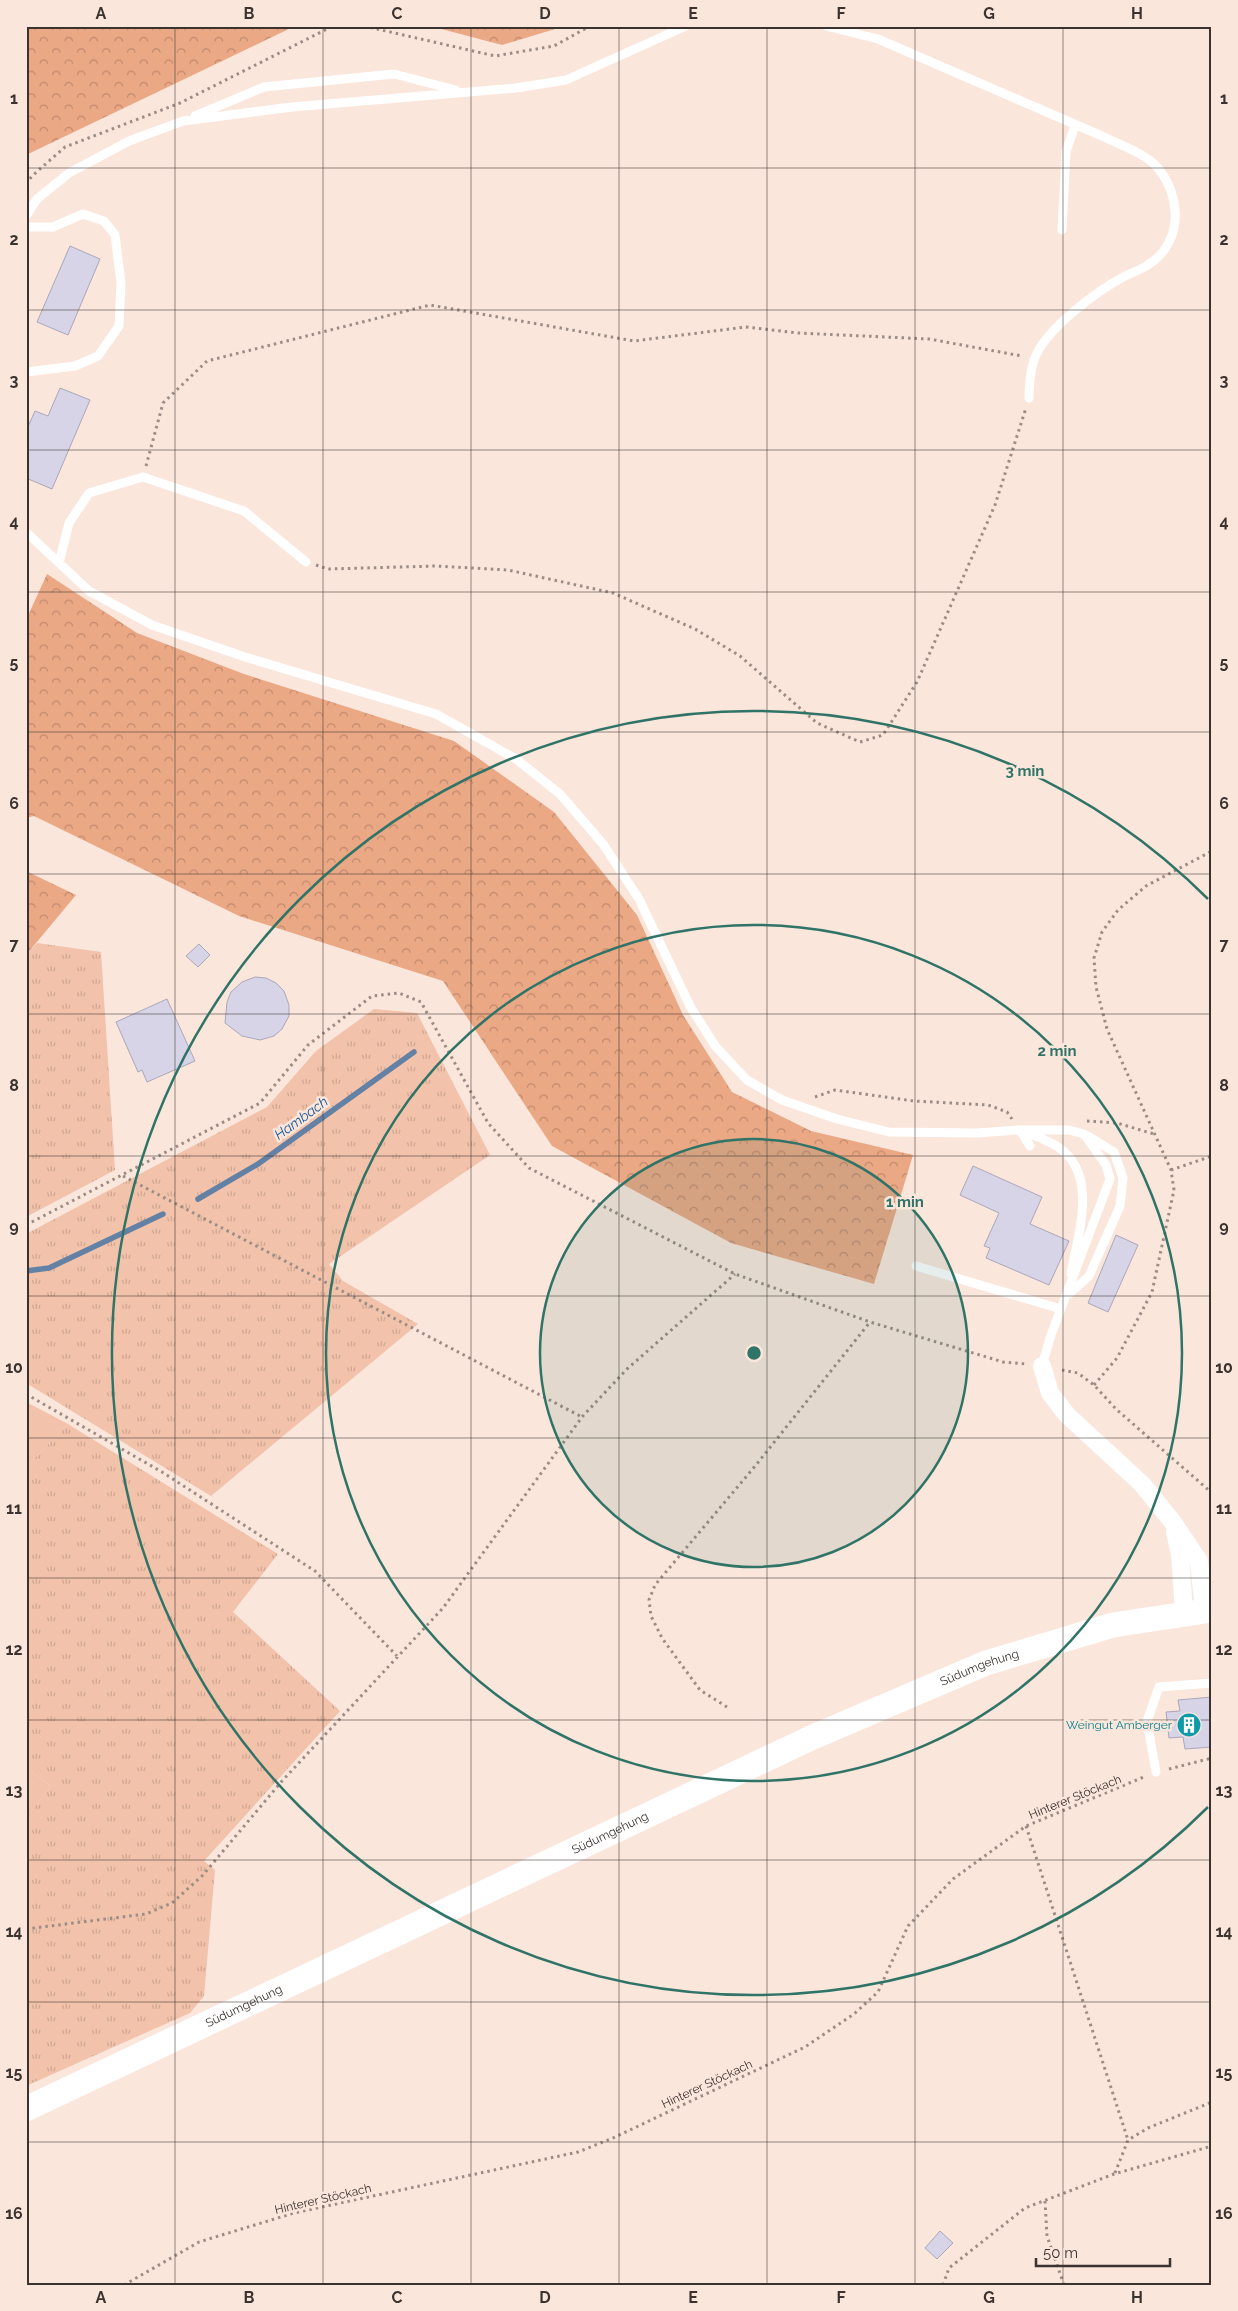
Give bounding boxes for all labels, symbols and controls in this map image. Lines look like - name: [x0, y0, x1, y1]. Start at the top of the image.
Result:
- text: A: [96, 4, 107, 23]
- text: B: [244, 4, 255, 23]
- text: C: [392, 4, 403, 23]
- text: D: [539, 4, 551, 23]
- text: E: [688, 4, 698, 23]
- text: F: [836, 4, 846, 23]
- text: G: [983, 4, 995, 23]
- text: H: [1131, 4, 1143, 23]
- text: 1: [10, 89, 18, 108]
- text: 1: [1220, 89, 1228, 108]
- text: 2: [9, 230, 19, 249]
- text: 2: [1219, 230, 1229, 249]
- text: 3: [10, 371, 19, 390]
- text: 3: [1220, 371, 1229, 390]
- text: 4: [9, 512, 19, 531]
- text: 4: [1219, 512, 1229, 531]
- text: 5: [10, 653, 19, 672]
- text: 5: [1220, 653, 1229, 672]
- text: 3 min: [1006, 762, 1044, 780]
- text: 6: [9, 794, 19, 813]
- text: 6: [1219, 794, 1229, 813]
- text: 7: [10, 935, 19, 954]
- text: 7: [1220, 935, 1229, 954]
- text: 2 min: [1038, 1042, 1076, 1060]
- text: 8: [9, 1076, 19, 1095]
- text: 8: [1219, 1076, 1229, 1095]
- water label: Hambach: [271, 1093, 331, 1143]
- text: 1 min: [886, 1193, 924, 1211]
- text: 9: [9, 1217, 19, 1236]
- text: 9: [1219, 1217, 1229, 1236]
- centre of rings: [745, 1344, 763, 1362]
- text: 10: [5, 1358, 23, 1377]
- text: 10: [1215, 1358, 1233, 1377]
- text: 11: [6, 1499, 22, 1518]
- text: 11: [1216, 1499, 1232, 1518]
- text: 12: [6, 1640, 22, 1659]
- text: 12: [1216, 1640, 1232, 1659]
- street label: Südumgehung: [938, 1647, 1020, 1689]
- building icon: Weingut Amberger: [1176, 1712, 1202, 1738]
- place label: Weingut Amberger: [1066, 1718, 1173, 1732]
- street label: Hinterer Stöckach: [1027, 1772, 1123, 1822]
- text: 13: [6, 1781, 22, 1800]
- text: 13: [1216, 1781, 1232, 1800]
- street label: Südumgehung: [569, 1809, 651, 1857]
- text: 14: [5, 1922, 23, 1941]
- text: 14: [1215, 1922, 1233, 1941]
- street label: Südumgehung: [203, 1982, 284, 2030]
- street label: Hinterer Stöckach: [659, 2057, 755, 2111]
- text: 15: [6, 2063, 23, 2082]
- text: 15: [1216, 2063, 1233, 2082]
- street label: Hinterer Stöckach: [273, 2181, 373, 2217]
- text: 16: [5, 2204, 23, 2223]
- text: 16: [1215, 2204, 1233, 2223]
- scale bar: [1036, 2236, 1169, 2268]
- text: 50 m: [1043, 2244, 1078, 2262]
- text: A: [96, 2288, 107, 2307]
- text: B: [244, 2288, 255, 2307]
- text: C: [392, 2288, 403, 2307]
- text: D: [539, 2288, 551, 2307]
- text: E: [688, 2288, 698, 2307]
- text: F: [836, 2288, 846, 2307]
- text: G: [983, 2288, 995, 2307]
- text: H: [1131, 2288, 1143, 2307]

